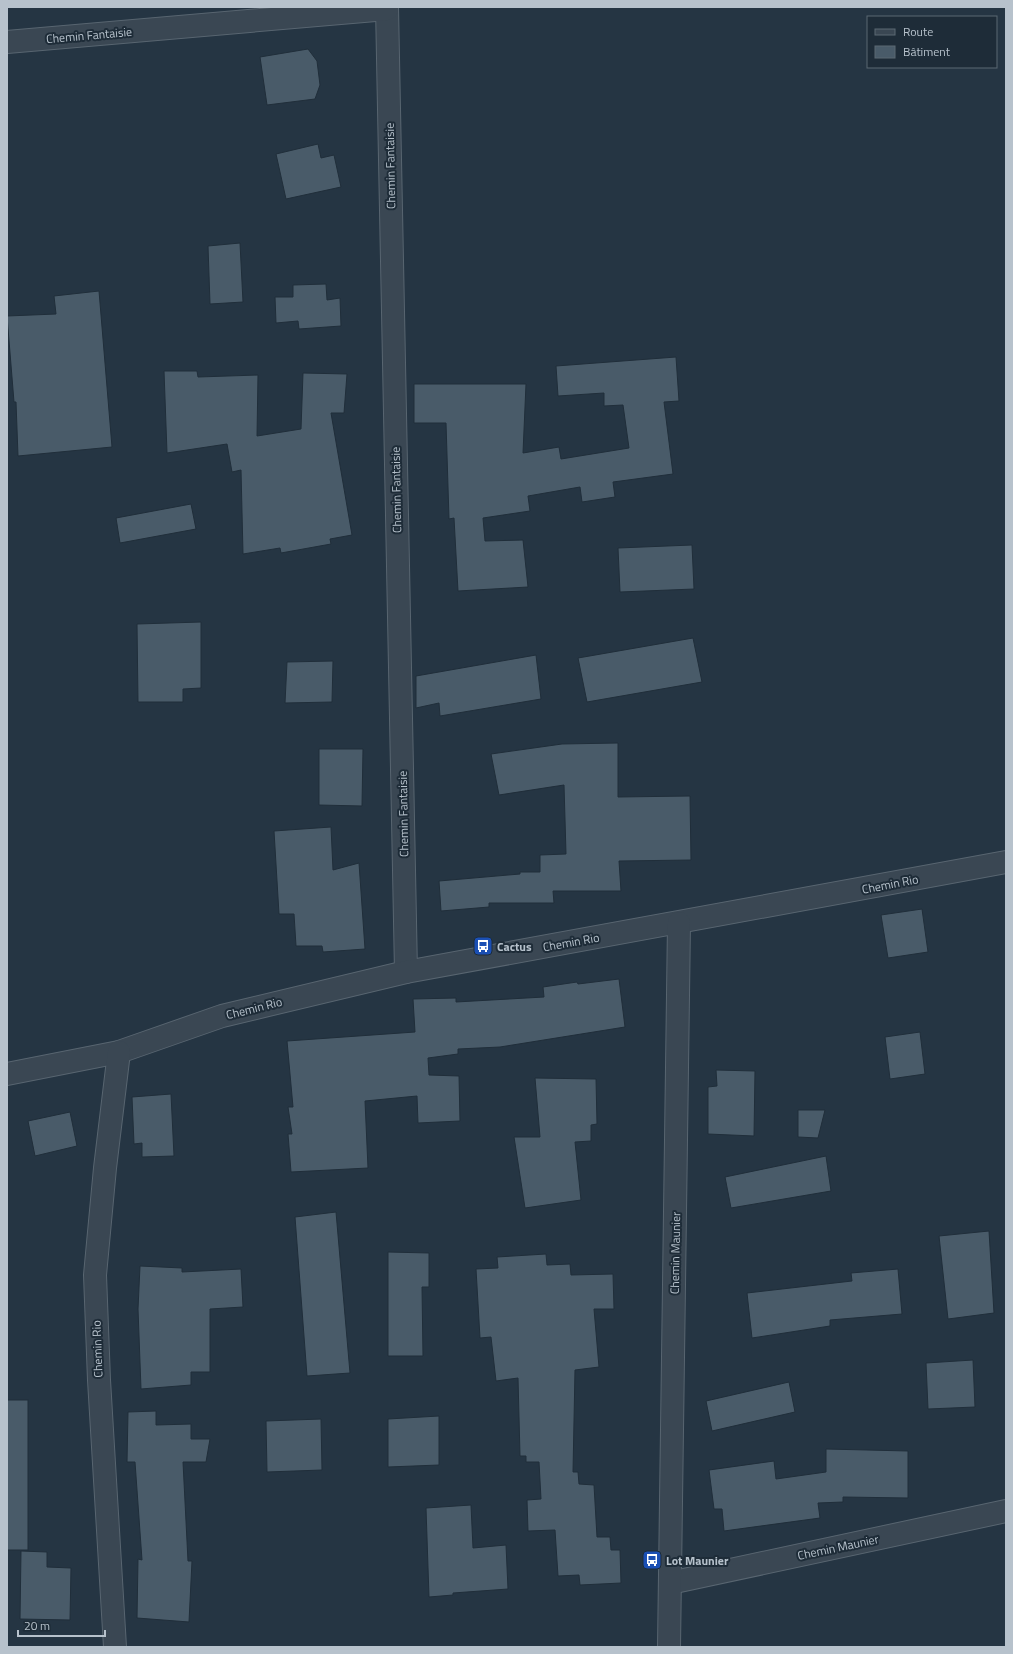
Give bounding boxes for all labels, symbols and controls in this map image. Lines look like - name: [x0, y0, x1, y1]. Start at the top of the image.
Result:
- legend: [867, 16, 997, 68]
- street label: Chemin Fantaisie: [45, 22, 133, 48]
- text: Route: [903, 22, 933, 41]
- text: Bâtiment: [903, 42, 951, 61]
- street label: Chemin Fantaisie: [380, 123, 400, 209]
- street label: Chemin Fantaisie: [386, 447, 406, 533]
- street label: Chemin Fantaisie: [393, 771, 413, 857]
- street label: Chemin Rio: [860, 869, 920, 899]
- street label: Chemin Rio: [541, 928, 601, 956]
- bus stop icon: Cactus: [472, 935, 494, 957]
- place label: Cactus: [497, 937, 532, 956]
- street label: Chemin Rio: [224, 992, 284, 1024]
- street label: Chemin Maunier: [665, 1212, 685, 1294]
- street label: Chemin Rio: [87, 1320, 107, 1378]
- street label: Chemin Maunier: [796, 1529, 880, 1565]
- bus stop icon: Lot Maunier: [641, 1549, 663, 1571]
- place label: Lot Maunier: [666, 1551, 729, 1570]
- scale bar: [18, 1612, 105, 1638]
- text: 20 m: [24, 1616, 50, 1635]

